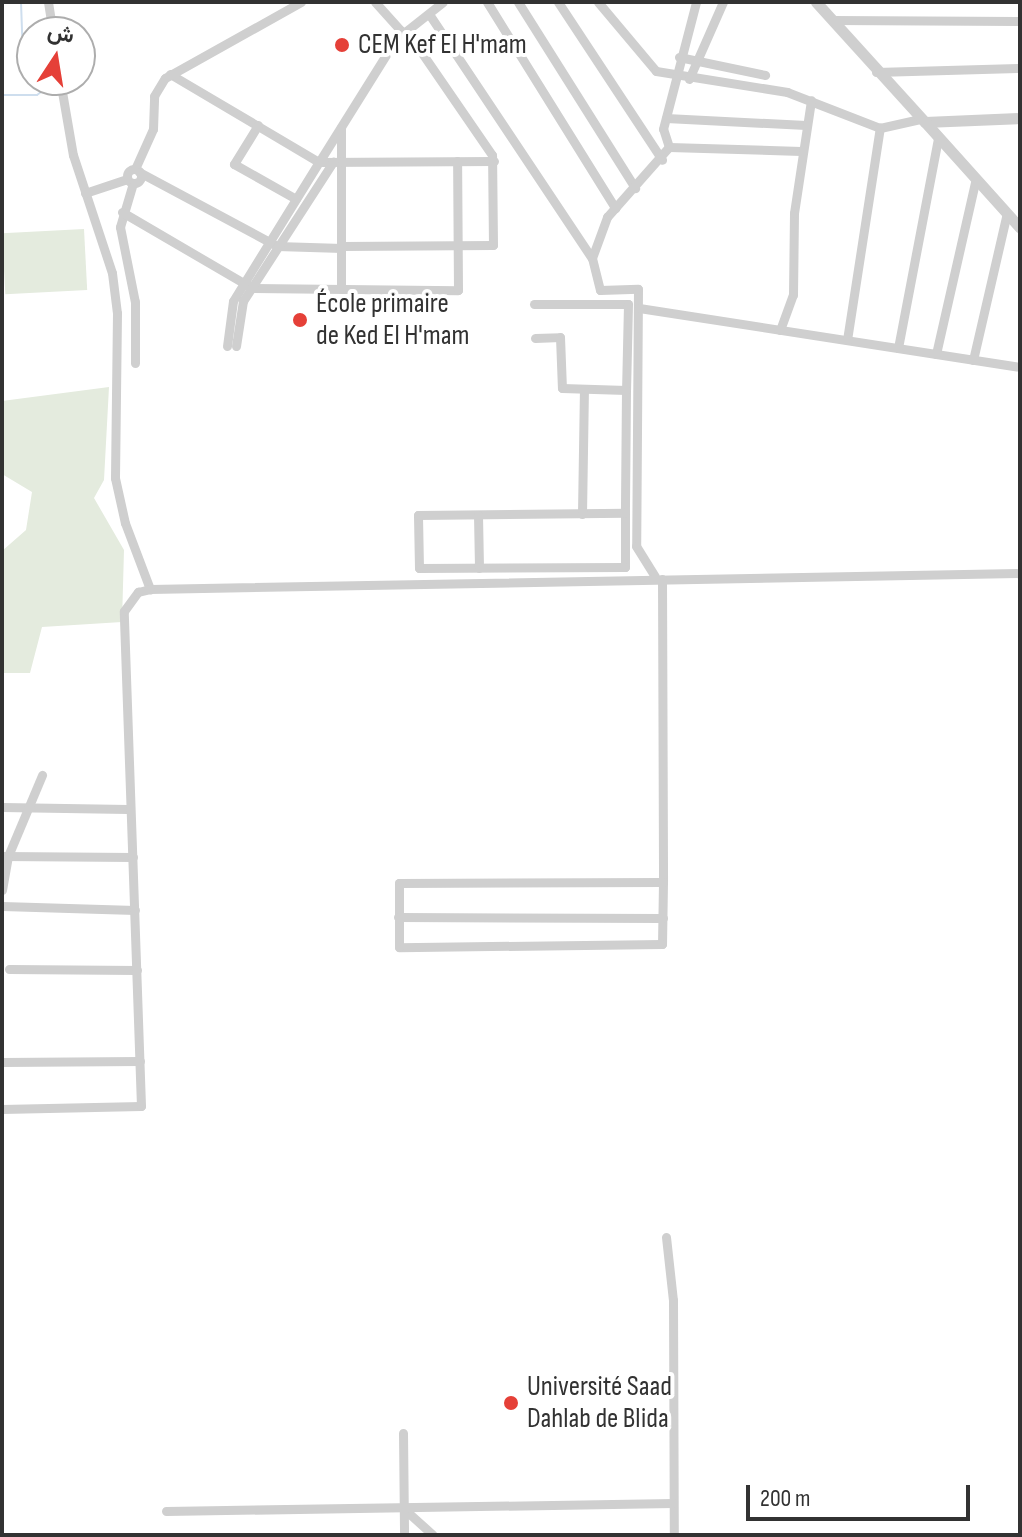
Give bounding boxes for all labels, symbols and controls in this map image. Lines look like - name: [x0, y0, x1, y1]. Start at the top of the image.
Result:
- north arrow: [16, 16, 96, 96]
- text: ش: [45, 18, 76, 50]
- place label: CEM Kef El H'mam: [358, 28, 527, 62]
- marker: CEM Kef El H'mam: [333, 36, 351, 54]
- place label: École primaire de Ked El H'mam: [316, 287, 469, 353]
- marker: École primaire de Ked El H'mam: [291, 311, 309, 329]
- place label: Université Saad Dahlab de Blida: [527, 1370, 672, 1436]
- marker: Université Saad Dahlab de Blida: [502, 1394, 520, 1412]
- scale bar: [750, 1469, 974, 1519]
- text: 200 m: [760, 1484, 811, 1513]

